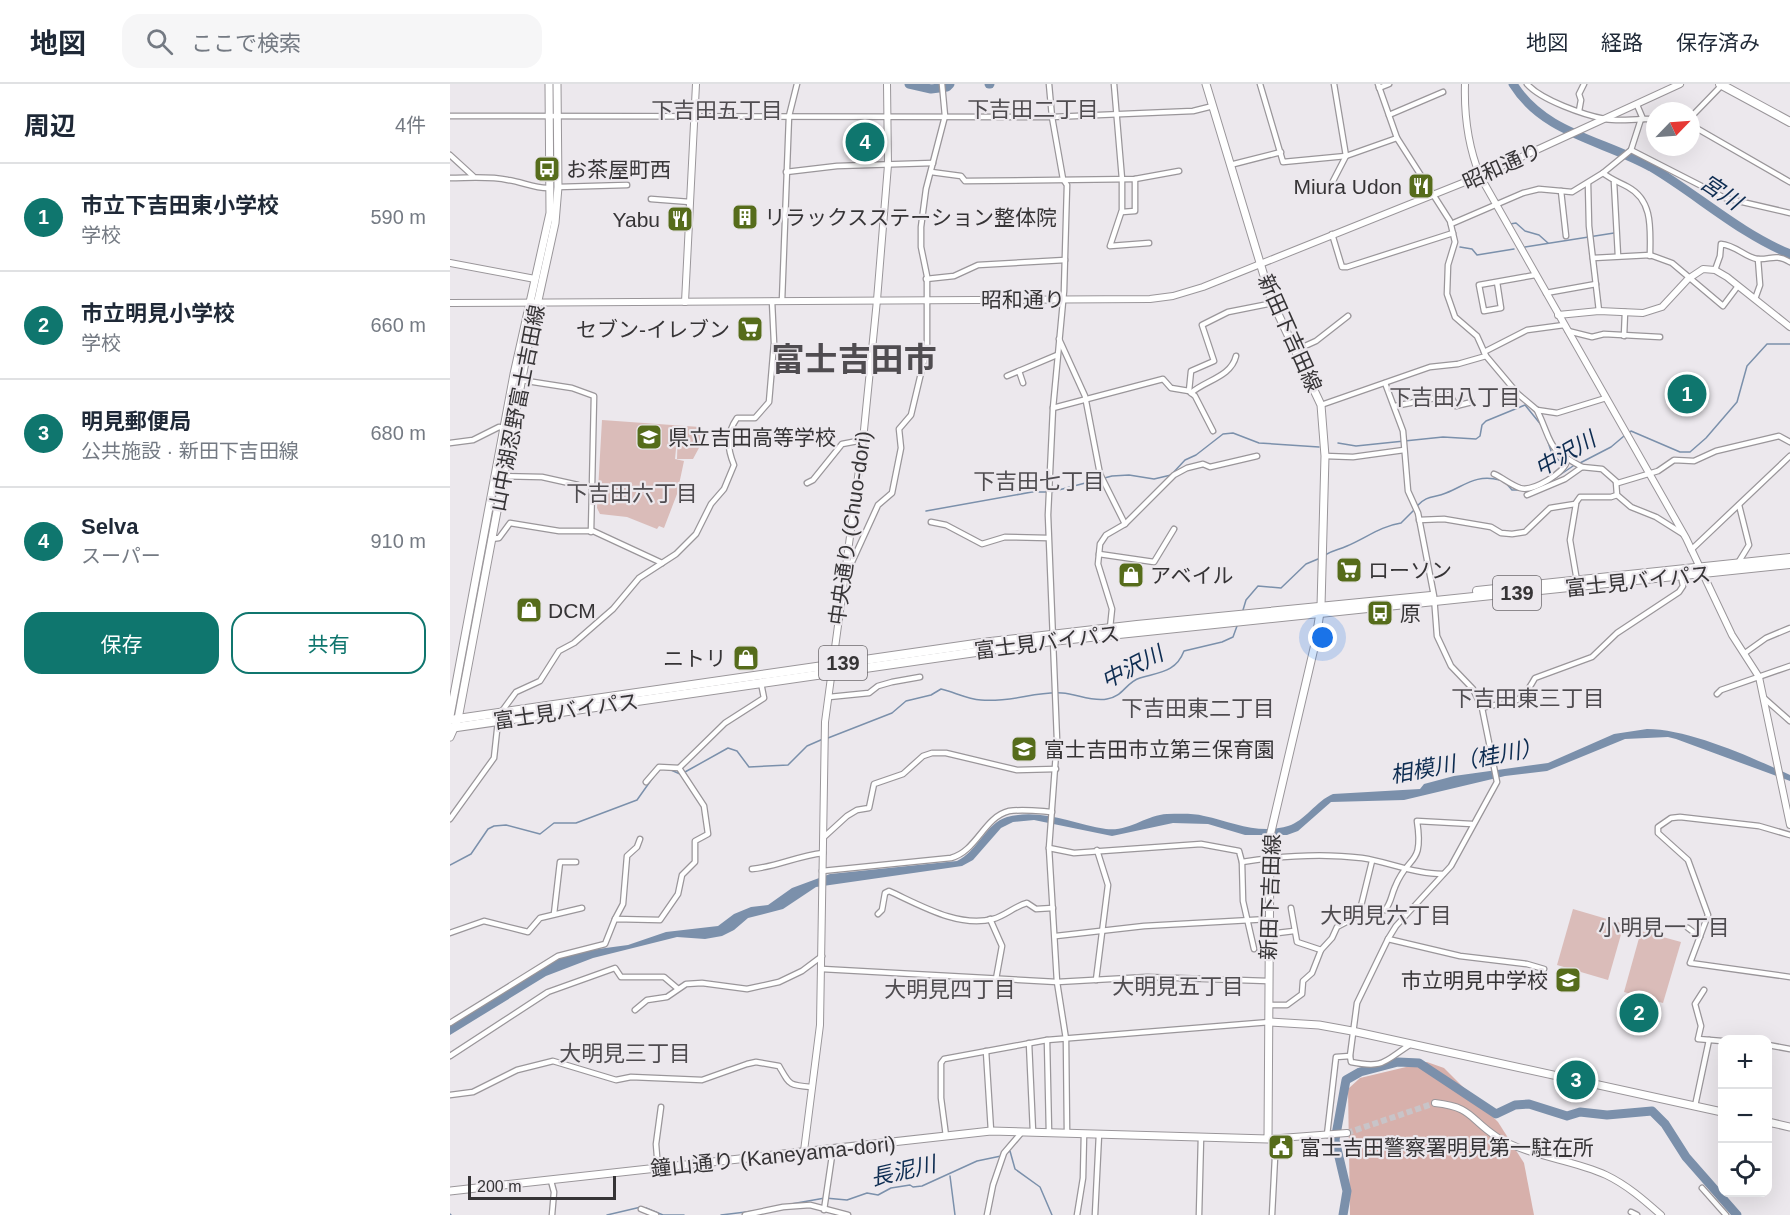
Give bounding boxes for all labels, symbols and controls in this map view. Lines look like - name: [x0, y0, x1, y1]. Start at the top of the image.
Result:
- search box: [122, 14, 542, 68]
- icon: search: [143, 25, 176, 58]
- text: 地図: [30, 28, 86, 59]
- text: ここで検索: [191, 31, 301, 56]
- text: 地図: [1526, 31, 1568, 54]
- text: 経路: [1601, 31, 1643, 54]
- text: 保存済み: [1676, 31, 1760, 54]
- district label: 下吉田二丁目: [967, 97, 1099, 122]
- district label: 下吉田五丁目: [651, 98, 783, 123]
- north arrow: [1646, 102, 1700, 156]
- text: 周辺: [24, 111, 76, 141]
- text: 4件: [395, 114, 426, 136]
- pin: 4: [846, 120, 884, 164]
- street label: 昭和通り: [1459, 138, 1545, 194]
- bus stop icon: お茶屋町西: [532, 154, 562, 184]
- place label: お茶屋町西: [566, 158, 671, 181]
- water label: 宮川: [1696, 169, 1748, 216]
- restaurant icon: Miura Udon: [1406, 171, 1436, 201]
- place label: Miura Udon: [1293, 175, 1402, 198]
- text: 市立下吉田東小学校: [81, 193, 279, 218]
- building icon: リラックスステーション整体院: [730, 202, 760, 232]
- restaurant icon: Yabu: [665, 204, 695, 234]
- text: 1: [38, 206, 49, 228]
- text: 590 m: [370, 206, 426, 228]
- place label: リラックスステーション整体院: [764, 206, 1057, 229]
- place label: Yabu: [613, 208, 660, 231]
- text: 学校: [81, 224, 121, 246]
- street label: 新田下吉田線: [1254, 271, 1326, 395]
- street label: 昭和通り: [981, 288, 1065, 311]
- text: 市立明見小学校: [81, 301, 235, 326]
- street label: 山中湖忍野富士吉田線: [486, 303, 548, 513]
- text: 2: [38, 314, 49, 336]
- text: 660 m: [370, 314, 426, 336]
- supermarket icon: セブン-イレブン: [735, 314, 765, 344]
- place label: セブン-イレブン: [576, 318, 730, 341]
- text: 学校: [81, 332, 121, 354]
- district label: 富士吉田市: [772, 341, 937, 378]
- pin: 1: [1668, 372, 1706, 416]
- district label: 下吉田八丁目: [1389, 385, 1521, 410]
- text: 明見郵便局: [81, 409, 191, 434]
- text: 3: [38, 422, 49, 444]
- text: 680 m: [370, 422, 426, 444]
- school or university icon: 県立吉田高等学校: [634, 422, 664, 452]
- place label: 県立吉田高等学校: [668, 426, 836, 449]
- water label: 中沢川: [1530, 426, 1602, 481]
- street label: 中央通り (Chuo-dori): [825, 429, 875, 627]
- text: 公共施設 · 新田下吉田線: [81, 440, 299, 462]
- district label: 下吉田七丁目: [973, 469, 1105, 494]
- district label: 下吉田六丁目: [566, 481, 698, 506]
- text: Selva: [81, 514, 139, 539]
- text: 4: [38, 530, 49, 552]
- text: 910 m: [370, 530, 426, 552]
- text: スーパー: [81, 545, 161, 567]
- supermarket icon: ローソン: [1334, 555, 1364, 585]
- place label: ローソン: [1368, 559, 1452, 582]
- shop icon: アベイル: [1116, 560, 1146, 590]
- street label: 富士見バイパス: [1564, 562, 1712, 600]
- place label: アベイル: [1150, 564, 1234, 587]
- road number: 139: [1493, 576, 1541, 610]
- shop icon: DCM: [514, 595, 544, 625]
- bus stop icon: 原: [1365, 598, 1395, 628]
- place label: DCM: [548, 599, 596, 622]
- place label: 原: [1400, 602, 1421, 625]
- button: 保存: [24, 612, 219, 674]
- button: 共有: [231, 612, 426, 674]
- street label: 富士見バイパス: [973, 622, 1121, 662]
- your location: [1308, 623, 1337, 652]
- water label: 中沢川: [1097, 640, 1169, 693]
- shop icon: ニトリ: [731, 643, 761, 673]
- road number: 139: [819, 646, 867, 680]
- place label: ニトリ: [663, 647, 726, 670]
- district label: 下吉田東三丁目: [1451, 686, 1605, 711]
- street label: 富士見バイパス: [492, 689, 640, 733]
- district label: 下吉田東二丁目: [1121, 696, 1275, 721]
- school or university icon: 富士吉田市立第三保育園: [1009, 734, 1039, 764]
- water label: 相模川（桂川）: [1388, 734, 1544, 788]
- place label: 富士吉田市立第三保育園: [1044, 738, 1275, 761]
- street label: 新田下吉田線: [1256, 834, 1284, 960]
- district label: 大明見六丁目: [1320, 903, 1452, 928]
- district label: 小明見一丁目: [1598, 915, 1730, 940]
- school or university icon: 市立明見中学校: [1553, 965, 1583, 995]
- place label: 市立明見中学校: [1401, 969, 1548, 992]
- district label: 大明見五丁目: [1112, 974, 1244, 999]
- district label: 大明見四丁目: [884, 977, 1016, 1002]
- pin: 2: [1620, 990, 1658, 1036]
- map controls: [1718, 1035, 1772, 1197]
- button: +: [1718, 1035, 1772, 1089]
- district label: 大明見三丁目: [559, 1041, 691, 1066]
- pin: 3: [1556, 1058, 1596, 1102]
- button: −: [1718, 1089, 1772, 1143]
- street label: 鐘山通り (Kaneyama-dori): [649, 1132, 897, 1180]
- public building icon: 富士吉田警察署明見第一駐在所: [1266, 1132, 1296, 1162]
- place label: 富士吉田警察署明見第一駐在所: [1300, 1136, 1594, 1159]
- button: locate: [1718, 1143, 1772, 1197]
- water label: 長泥川: [868, 1151, 940, 1191]
- scale bar: [468, 1173, 616, 1200]
- text: 200 m: [477, 1178, 521, 1195]

